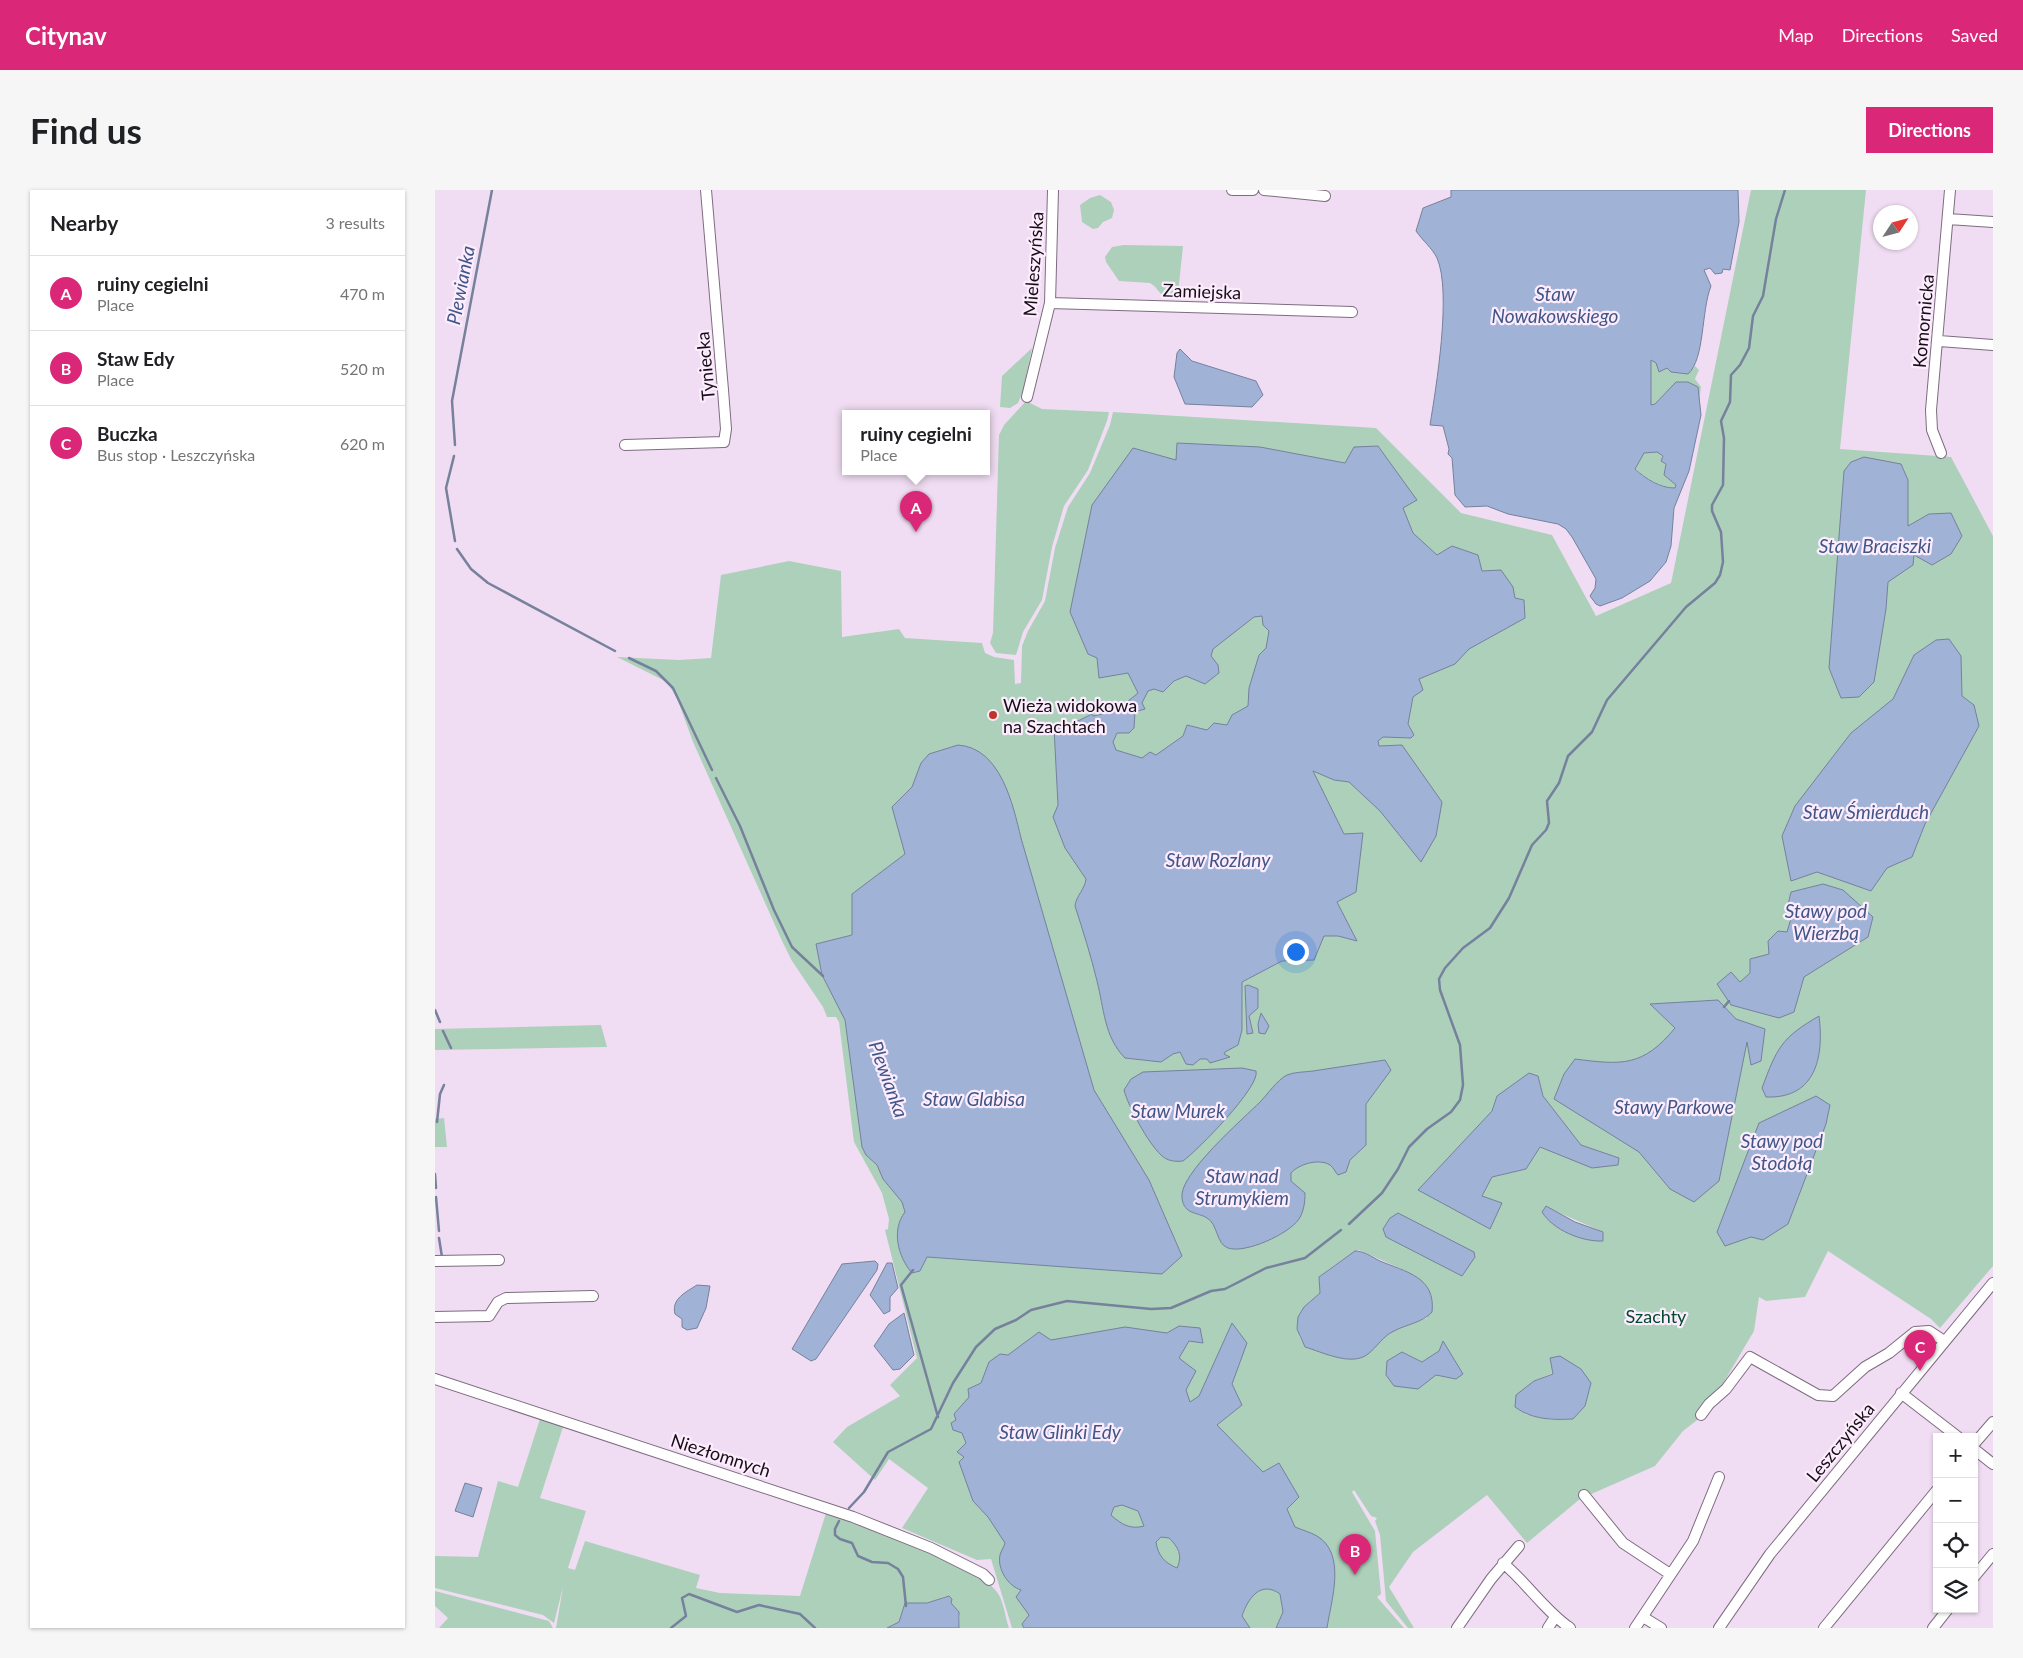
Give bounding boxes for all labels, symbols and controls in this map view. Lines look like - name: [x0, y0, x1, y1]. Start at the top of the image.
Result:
- text: Citynav: [25, 21, 107, 50]
- text: Map: [1778, 24, 1814, 46]
- text: Directions: [1842, 24, 1923, 46]
- text: Saved: [1951, 24, 1998, 46]
- button: Directions: [1866, 107, 1993, 153]
- text: Find us: [30, 109, 142, 151]
- north arrow: [1873, 205, 1918, 250]
- text: Nearby: [50, 210, 118, 235]
- street label: Mieleszyńska: [1018, 211, 1048, 317]
- text: 3 results: [325, 213, 385, 232]
- water label: Plewianka: [441, 243, 479, 327]
- text: ruiny cegielni: [97, 272, 209, 295]
- street label: Komornicka: [1908, 273, 1938, 369]
- street label: Zamiejska: [1162, 279, 1242, 303]
- water label: Staw Nowakowskiego: [1492, 282, 1619, 327]
- text: A: [60, 284, 72, 303]
- text: 470 m: [340, 284, 385, 303]
- text: Place: [97, 295, 134, 314]
- street label: Tyniecka: [691, 331, 719, 401]
- text: Staw Edy: [97, 347, 175, 370]
- text: B: [61, 359, 71, 378]
- text: 520 m: [340, 359, 385, 378]
- text: Place: [97, 370, 134, 389]
- popup: [842, 410, 990, 475]
- text: Buczka: [97, 422, 158, 445]
- text: ruiny cegielni: [860, 422, 972, 445]
- text: C: [61, 434, 71, 453]
- text: 620 m: [340, 434, 385, 453]
- text: Bus stop · Leszczyńska: [97, 445, 255, 464]
- text: Place: [860, 445, 897, 464]
- pin: A: [900, 491, 932, 532]
- water label: Staw Braciszki: [1819, 534, 1932, 557]
- place label: Wieża widokowa na Szachtach: [1003, 694, 1137, 737]
- marker: Wieża widokowa na Szachtach: [987, 709, 999, 721]
- water label: Staw Śmierduch: [1803, 800, 1929, 823]
- water label: Staw Rozlany: [1166, 848, 1271, 871]
- water label: Stawy pod Wierzbą: [1785, 899, 1867, 944]
- your location: [1283, 939, 1309, 965]
- water label: Plewianka: [864, 1037, 914, 1121]
- water label: Staw Glabisa: [923, 1087, 1025, 1110]
- water label: Stawy Parkowe: [1614, 1095, 1734, 1118]
- water label: Staw Murek: [1131, 1099, 1226, 1122]
- water label: Stawy pod Stodołą: [1741, 1129, 1823, 1174]
- water label: Staw nad Strumykiem: [1195, 1164, 1289, 1209]
- park label: Szachty: [1626, 1305, 1687, 1327]
- pin: C: [1904, 1330, 1936, 1371]
- street label: Leszczyńska: [1801, 1398, 1879, 1486]
- water label: Staw Glinki Edy: [999, 1420, 1122, 1443]
- street label: Niezłomnych: [668, 1429, 774, 1481]
- map controls: [1933, 1433, 1978, 1613]
- button: +: [1933, 1433, 1978, 1478]
- button: −: [1933, 1478, 1978, 1523]
- button: locate: [1933, 1523, 1978, 1568]
- pin: B: [1339, 1534, 1371, 1575]
- button: layers: [1933, 1568, 1978, 1613]

